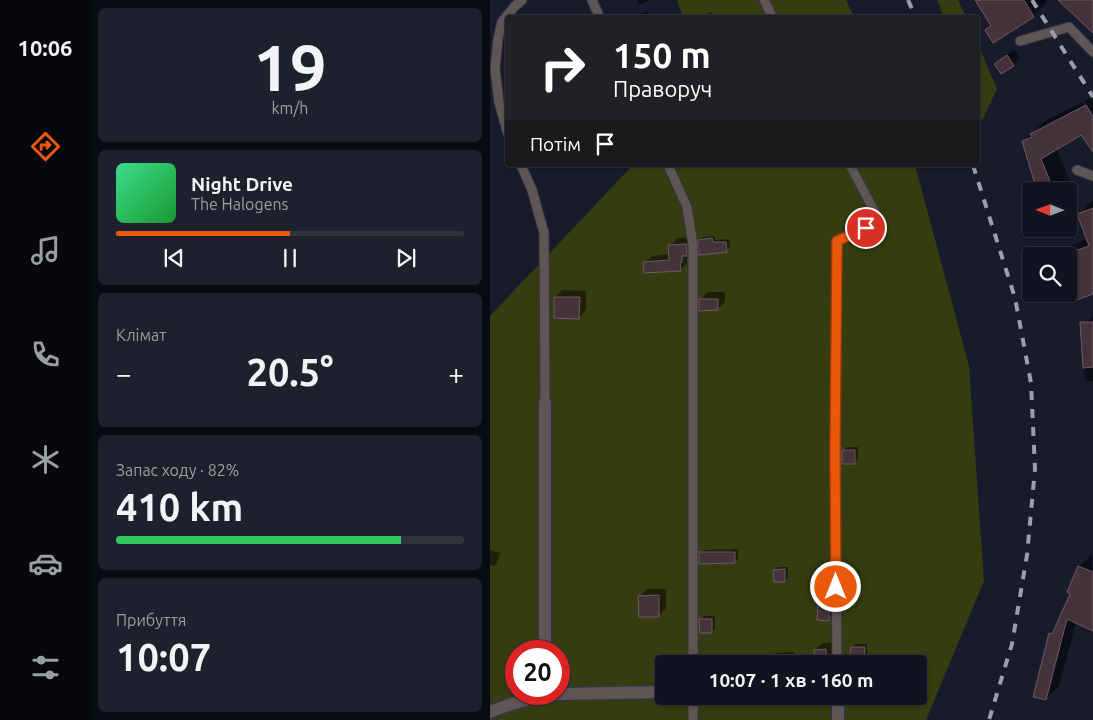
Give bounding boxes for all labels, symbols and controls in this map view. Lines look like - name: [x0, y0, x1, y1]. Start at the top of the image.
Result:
- text: 19: [253, 30, 327, 103]
- text: 10:06: [17, 35, 73, 60]
- icon: right: [530, 35, 595, 100]
- text: 150 m: [613, 35, 711, 75]
- text: Праворуч: [613, 76, 712, 101]
- text: km/h: [272, 99, 308, 117]
- icon: directions: [28, 129, 63, 164]
- icon: arrive: [591, 130, 619, 158]
- text: Потім: [530, 133, 581, 155]
- text: Night Drive: [191, 173, 293, 195]
- north arrow: [1022, 182, 1078, 238]
- map controls: [1022, 182, 1077, 302]
- text: The Halogens: [191, 195, 289, 213]
- pin: [845, 207, 887, 249]
- icon: arrive: [852, 214, 880, 242]
- icon: music: [28, 233, 63, 268]
- icon: previous: [160, 244, 188, 272]
- icon: pause: [276, 244, 304, 272]
- icon: next: [392, 244, 420, 272]
- button: search: [1022, 247, 1077, 302]
- text: Клімат: [116, 326, 166, 344]
- icon: phone: [28, 337, 63, 372]
- text: 20.5°: [246, 351, 334, 393]
- text: −: [116, 358, 132, 389]
- text: +: [448, 358, 464, 389]
- icon: climate: [28, 442, 63, 477]
- text: Запас ходу · 82%: [116, 461, 239, 479]
- text: 410 km: [116, 486, 243, 528]
- icon: car: [28, 546, 63, 581]
- position arrow: [809, 560, 861, 612]
- text: Прибуття: [116, 611, 186, 629]
- text: 10:07: [116, 636, 211, 678]
- speed limit sign: 20: [505, 640, 570, 705]
- icon: filters: [28, 650, 63, 685]
- text: 10:07 · 1 хв · 160 m: [709, 669, 873, 691]

